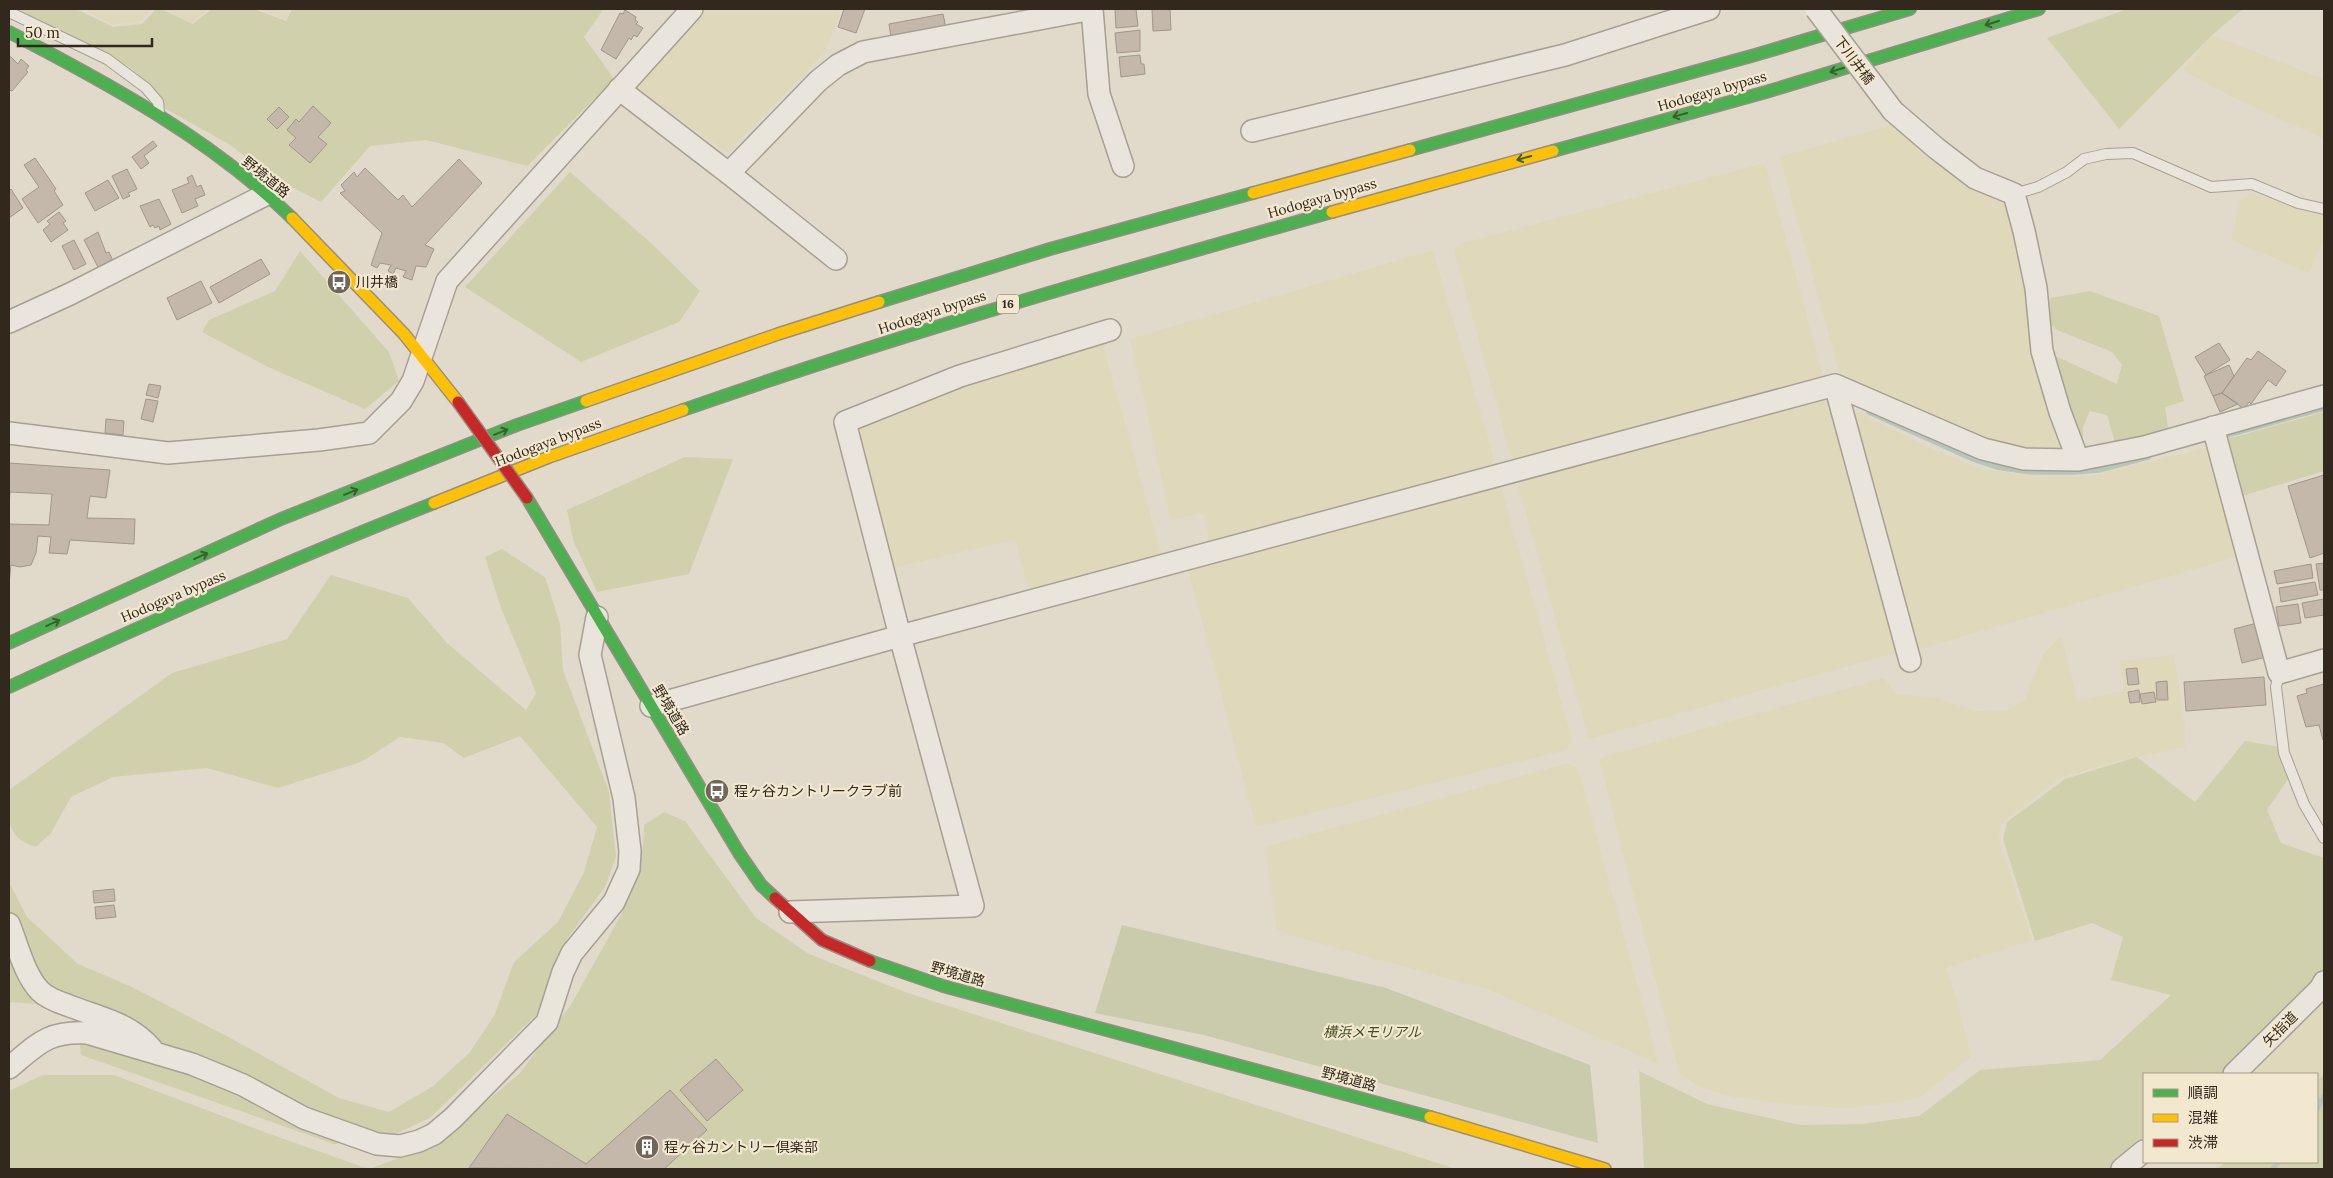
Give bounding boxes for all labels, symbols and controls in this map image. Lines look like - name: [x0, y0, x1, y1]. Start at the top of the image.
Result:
- scale bar: [18, 15, 151, 47]
- one-way arrow: [1985, 19, 2001, 29]
- text: 50 m: [25, 23, 60, 42]
- street label: 下川井橋: [1830, 32, 1878, 88]
- one-way arrow: [1829, 66, 1845, 76]
- street label: Hodogaya bypass: [1655, 67, 1769, 115]
- one-way arrow: [1673, 111, 1689, 120]
- street label: 野境道路: [239, 152, 293, 202]
- one-way arrow: [1516, 154, 1532, 164]
- street label: Hodogaya bypass: [1265, 174, 1379, 222]
- bus stop icon: 川井橋: [326, 269, 352, 295]
- place label: 川井橋: [356, 273, 398, 291]
- street label: Hodogaya bypass: [876, 286, 988, 338]
- road number: 16: [997, 294, 1019, 314]
- street label: Hodogaya bypass: [492, 413, 604, 471]
- one-way arrow: [494, 426, 509, 435]
- one-way arrow: [342, 487, 358, 496]
- one-way arrow: [193, 550, 208, 560]
- street label: Hodogaya bypass: [118, 566, 228, 626]
- one-way arrow: [45, 617, 60, 627]
- street label: 野境道路: [649, 681, 693, 739]
- bus stop icon: 程ヶ谷カントリークラブ前: [704, 778, 730, 804]
- place label: 程ヶ谷カントリークラブ前: [734, 782, 902, 800]
- street label: 野境道路: [929, 958, 987, 990]
- street label: 矢指道: [2259, 1008, 2301, 1050]
- park label: 横浜メモリアル: [1323, 1023, 1422, 1041]
- street label: 野境道路: [1320, 1063, 1378, 1095]
- legend: [2143, 1073, 2318, 1163]
- text: 順調: [2188, 1083, 2218, 1102]
- text: 混雑: [2188, 1108, 2218, 1127]
- text: 渋滞: [2188, 1133, 2218, 1152]
- building icon: 程ヶ谷カントリー倶楽部: [634, 1134, 660, 1160]
- place label: 程ヶ谷カントリー倶楽部: [664, 1138, 818, 1156]

